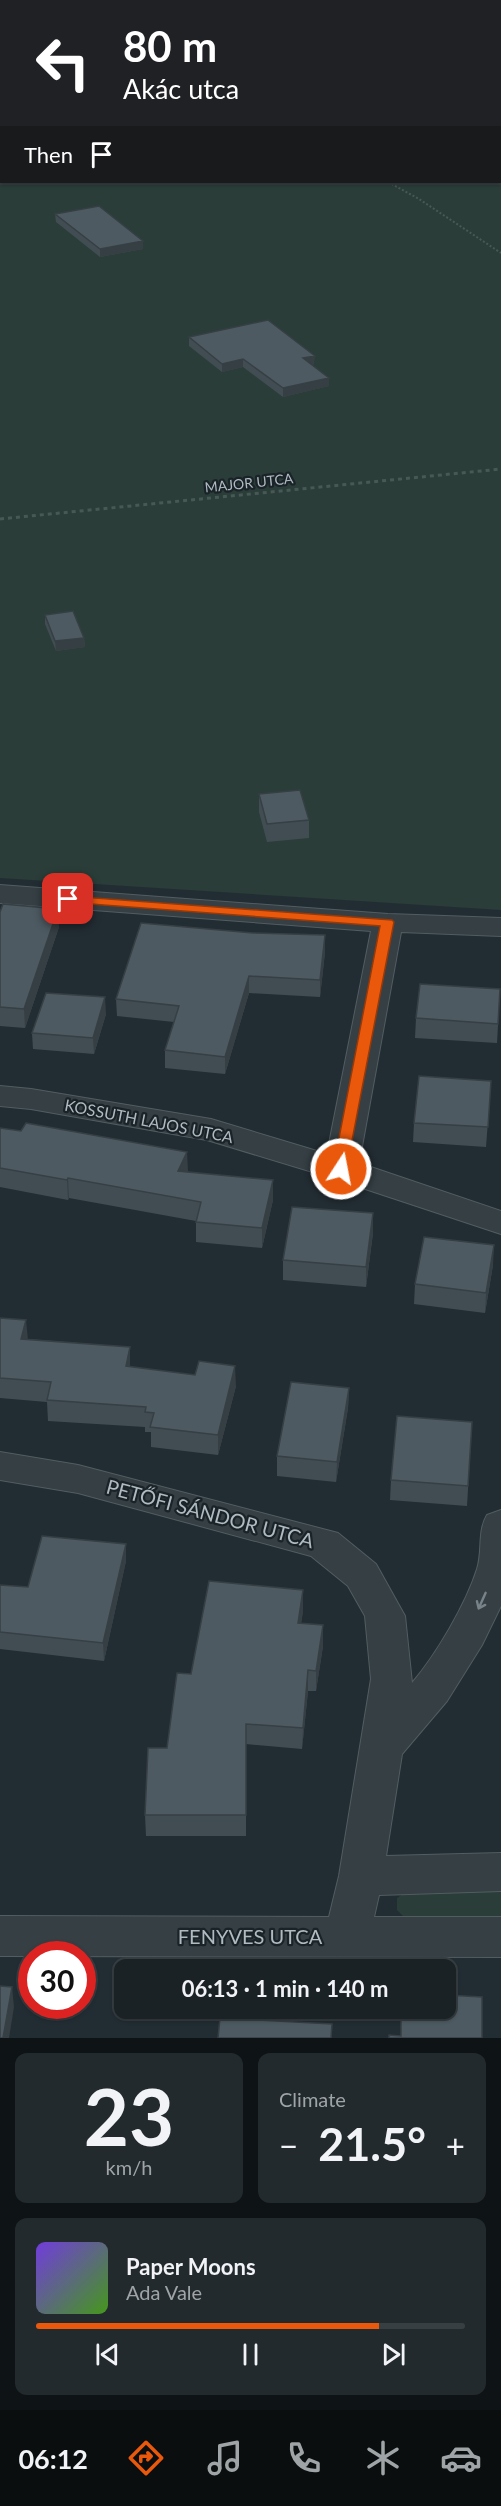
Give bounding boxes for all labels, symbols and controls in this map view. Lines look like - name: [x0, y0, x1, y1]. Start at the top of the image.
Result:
- text: 80 m: [123, 21, 217, 71]
- icon: left: [24, 24, 102, 102]
- text: Akác utca: [123, 72, 239, 105]
- icon: arrive: [85, 138, 118, 171]
- text: Then: [24, 141, 73, 168]
- street label: MAJOR UTCA: [204, 469, 295, 496]
- pin: [42, 873, 93, 924]
- icon: arrive: [51, 882, 84, 915]
- street label: KOSSUTH LAJOS UTCA: [63, 1095, 235, 1146]
- position arrow: [309, 1137, 373, 1201]
- street label: PETŐFI SÁNDOR UTCA: [104, 1474, 317, 1552]
- one-way arrow: [476, 1592, 488, 1610]
- street label: FENYVES UTCA: [178, 1924, 323, 1948]
- speed limit sign: 30: [18, 1941, 96, 2019]
- text: 06:13 · 1 min · 140 m: [182, 1975, 388, 2002]
- text: 23: [84, 2069, 174, 2163]
- text: Climate: [279, 2087, 346, 2111]
- text: 21.5°: [318, 2117, 426, 2171]
- text: −: [279, 2125, 298, 2165]
- text: +: [446, 2125, 465, 2165]
- text: km/h: [106, 2155, 152, 2179]
- text: Paper Moons: [126, 2253, 256, 2280]
- text: Ada Vale: [126, 2280, 202, 2304]
- icon: previous: [91, 2338, 124, 2371]
- icon: pause: [234, 2338, 267, 2371]
- icon: next: [377, 2338, 410, 2371]
- icon: directions: [125, 2437, 167, 2479]
- icon: music: [204, 2437, 246, 2479]
- icon: phone: [283, 2437, 325, 2479]
- icon: climate: [362, 2437, 404, 2479]
- icon: car: [440, 2437, 482, 2479]
- text: 06:12: [18, 2442, 88, 2475]

